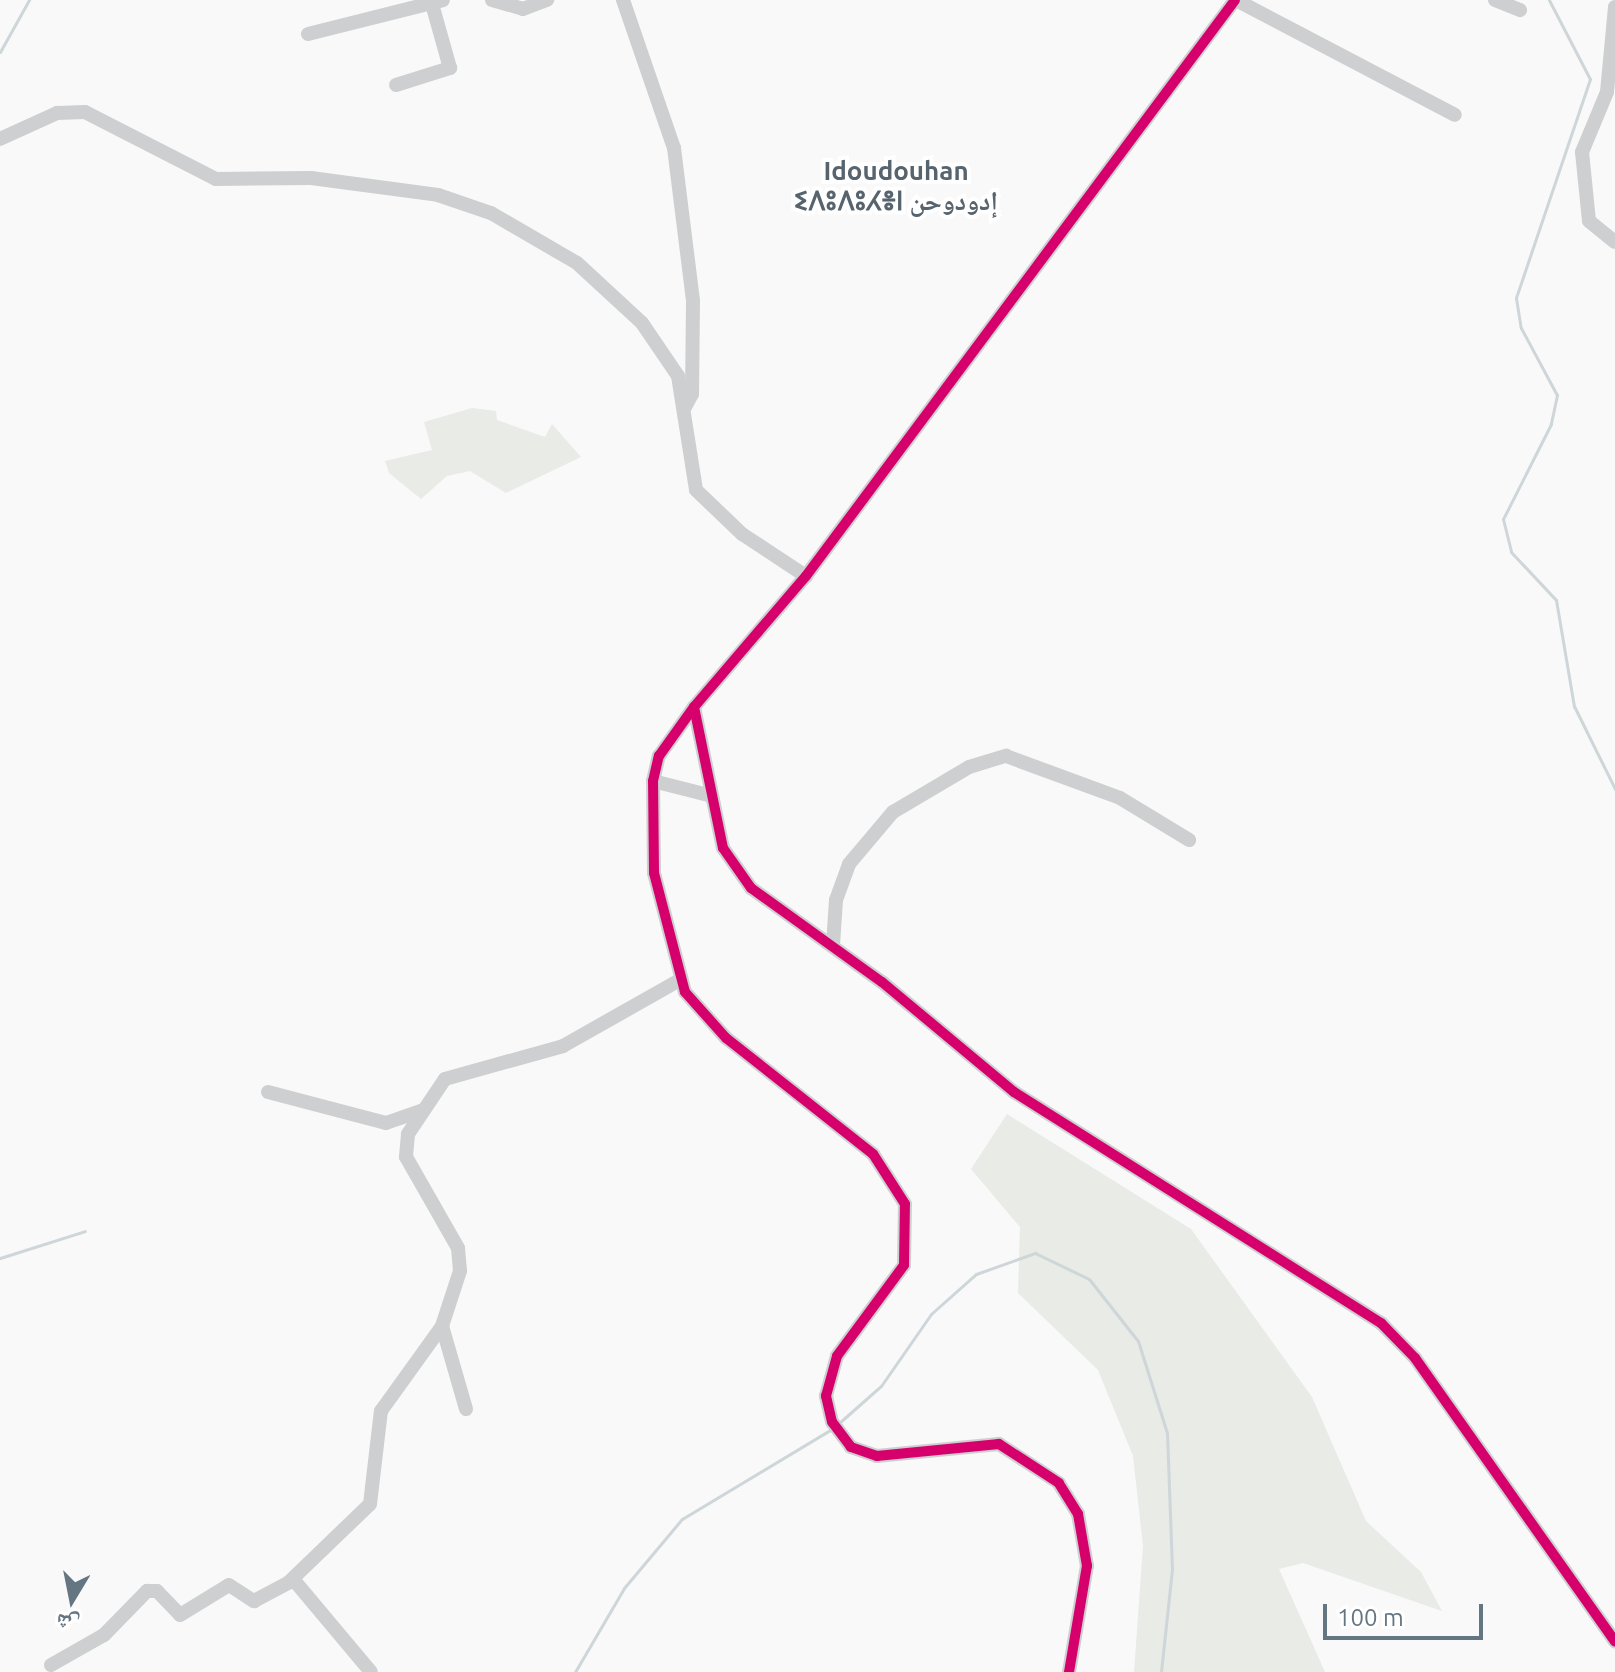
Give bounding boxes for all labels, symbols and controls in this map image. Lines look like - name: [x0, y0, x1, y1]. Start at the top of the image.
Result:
- district label: Idoudouhan ⵉⴷⵓⴷⵓⵃⴻⵏ إدودوحن: [794, 155, 998, 216]
- north arrow: [32, 1560, 112, 1640]
- scale bar: [1327, 1588, 1487, 1638]
- text: 100 m: [1337, 1604, 1404, 1631]
- text: ش: [54, 1610, 81, 1638]

